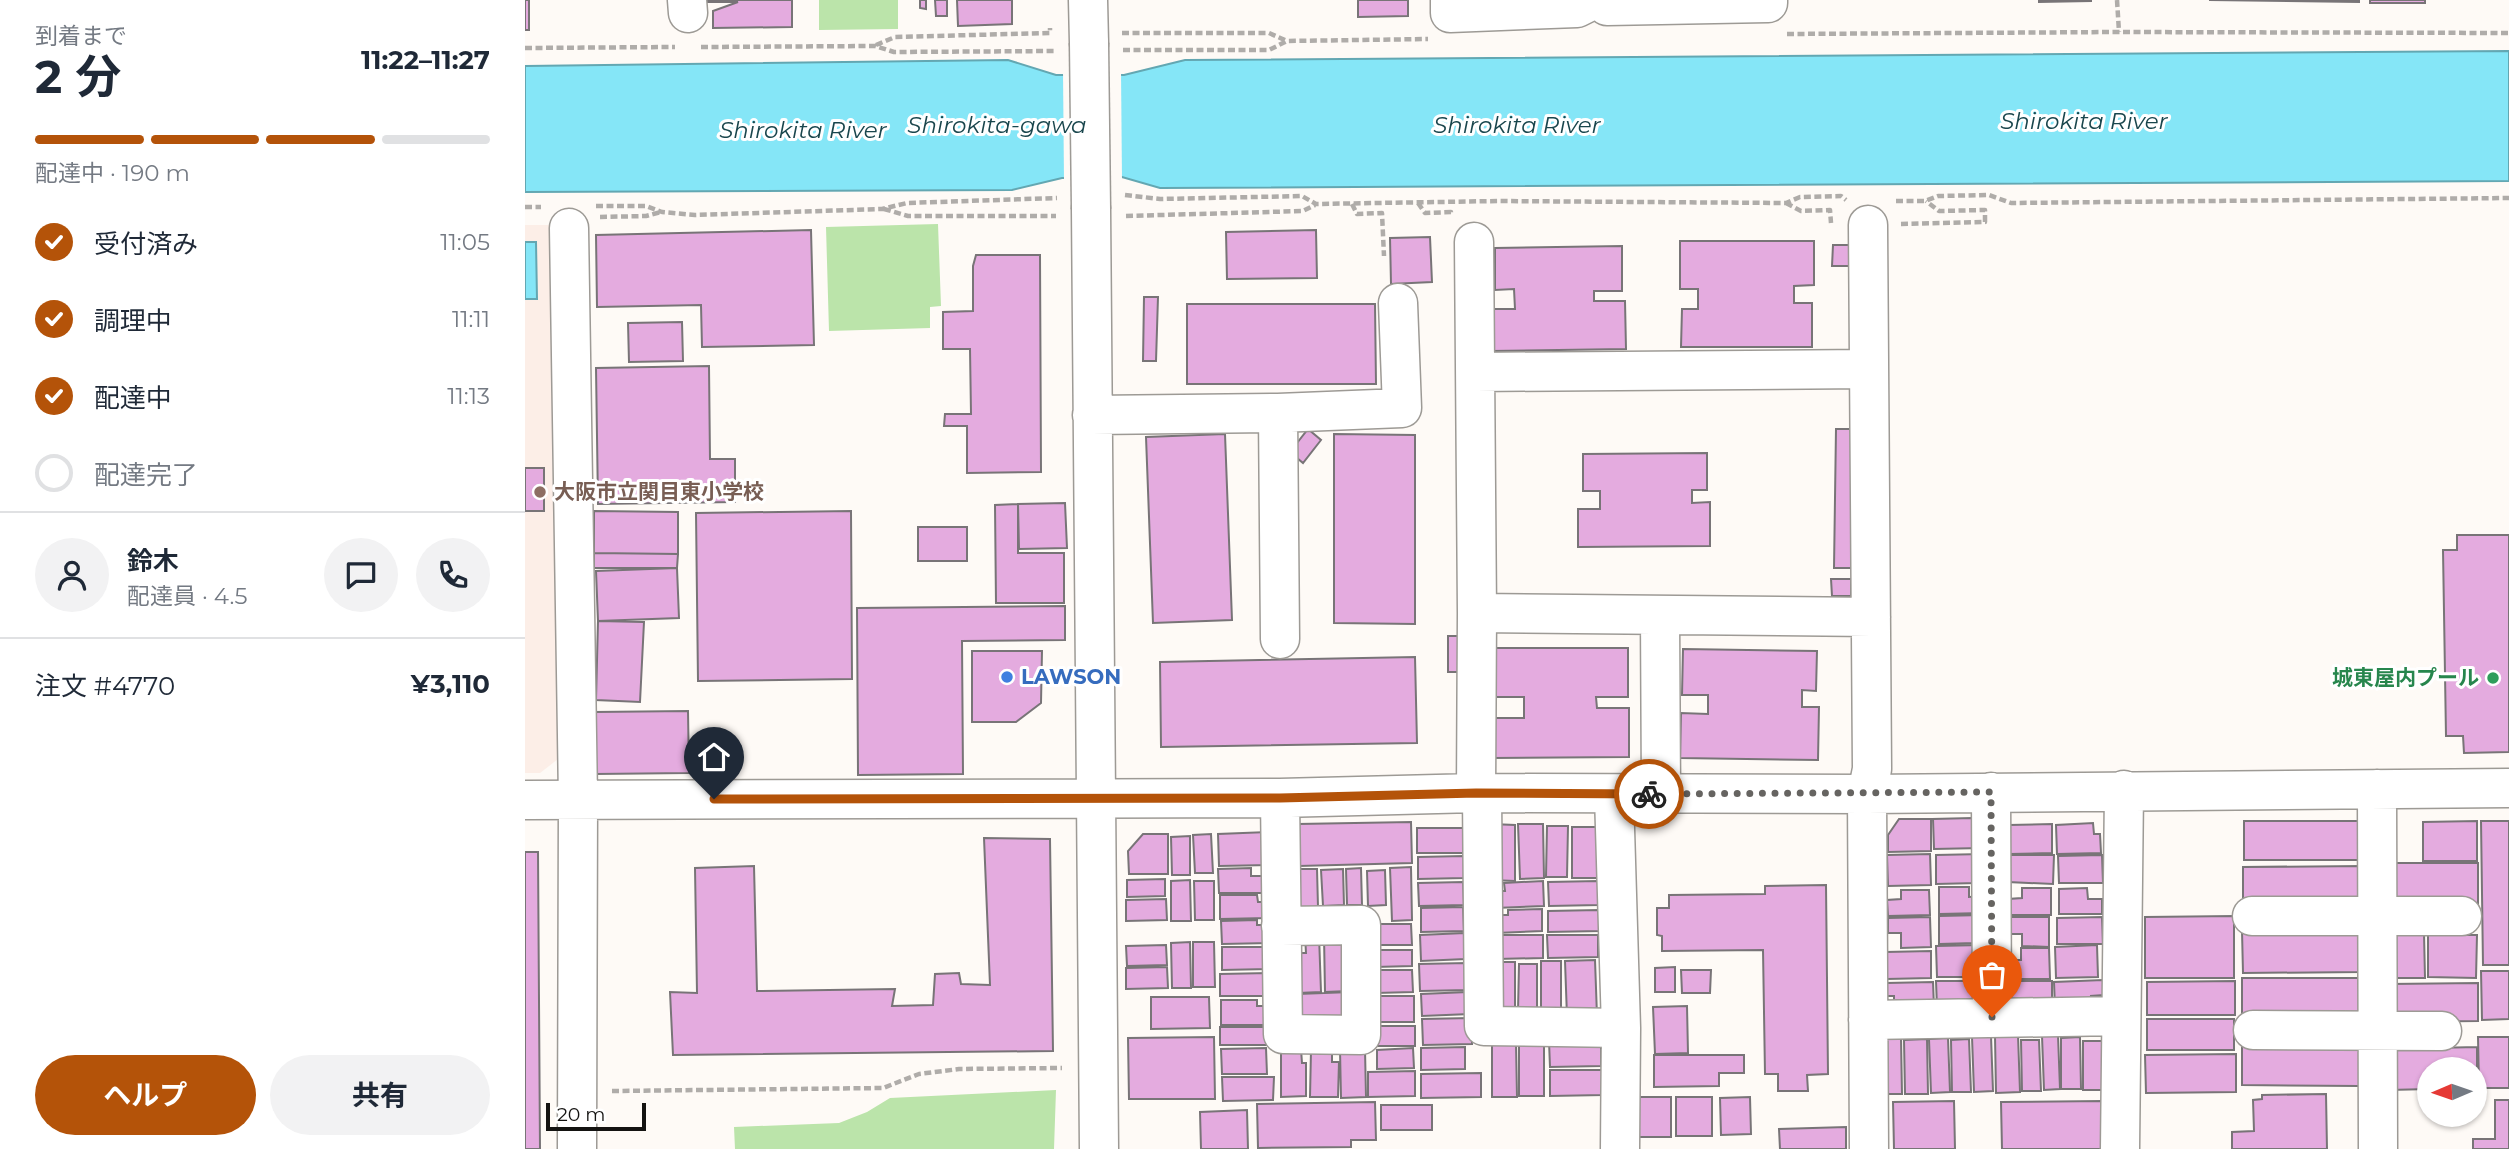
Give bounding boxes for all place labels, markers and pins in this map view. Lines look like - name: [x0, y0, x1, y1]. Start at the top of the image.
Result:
- place label: 大阪市立関目東小学校: [554, 479, 764, 504]
- marker: 大阪市立関目東小学校: [532, 484, 548, 500]
- place label: LAWSON: [1021, 664, 1121, 689]
- place label: 城東屋内プール: [2332, 665, 2479, 690]
- marker: LAWSON: [999, 669, 1015, 685]
- marker: 城東屋内プール: [2485, 670, 2501, 686]
- pin: [684, 727, 744, 799]
- pin: [1962, 945, 2022, 1017]

